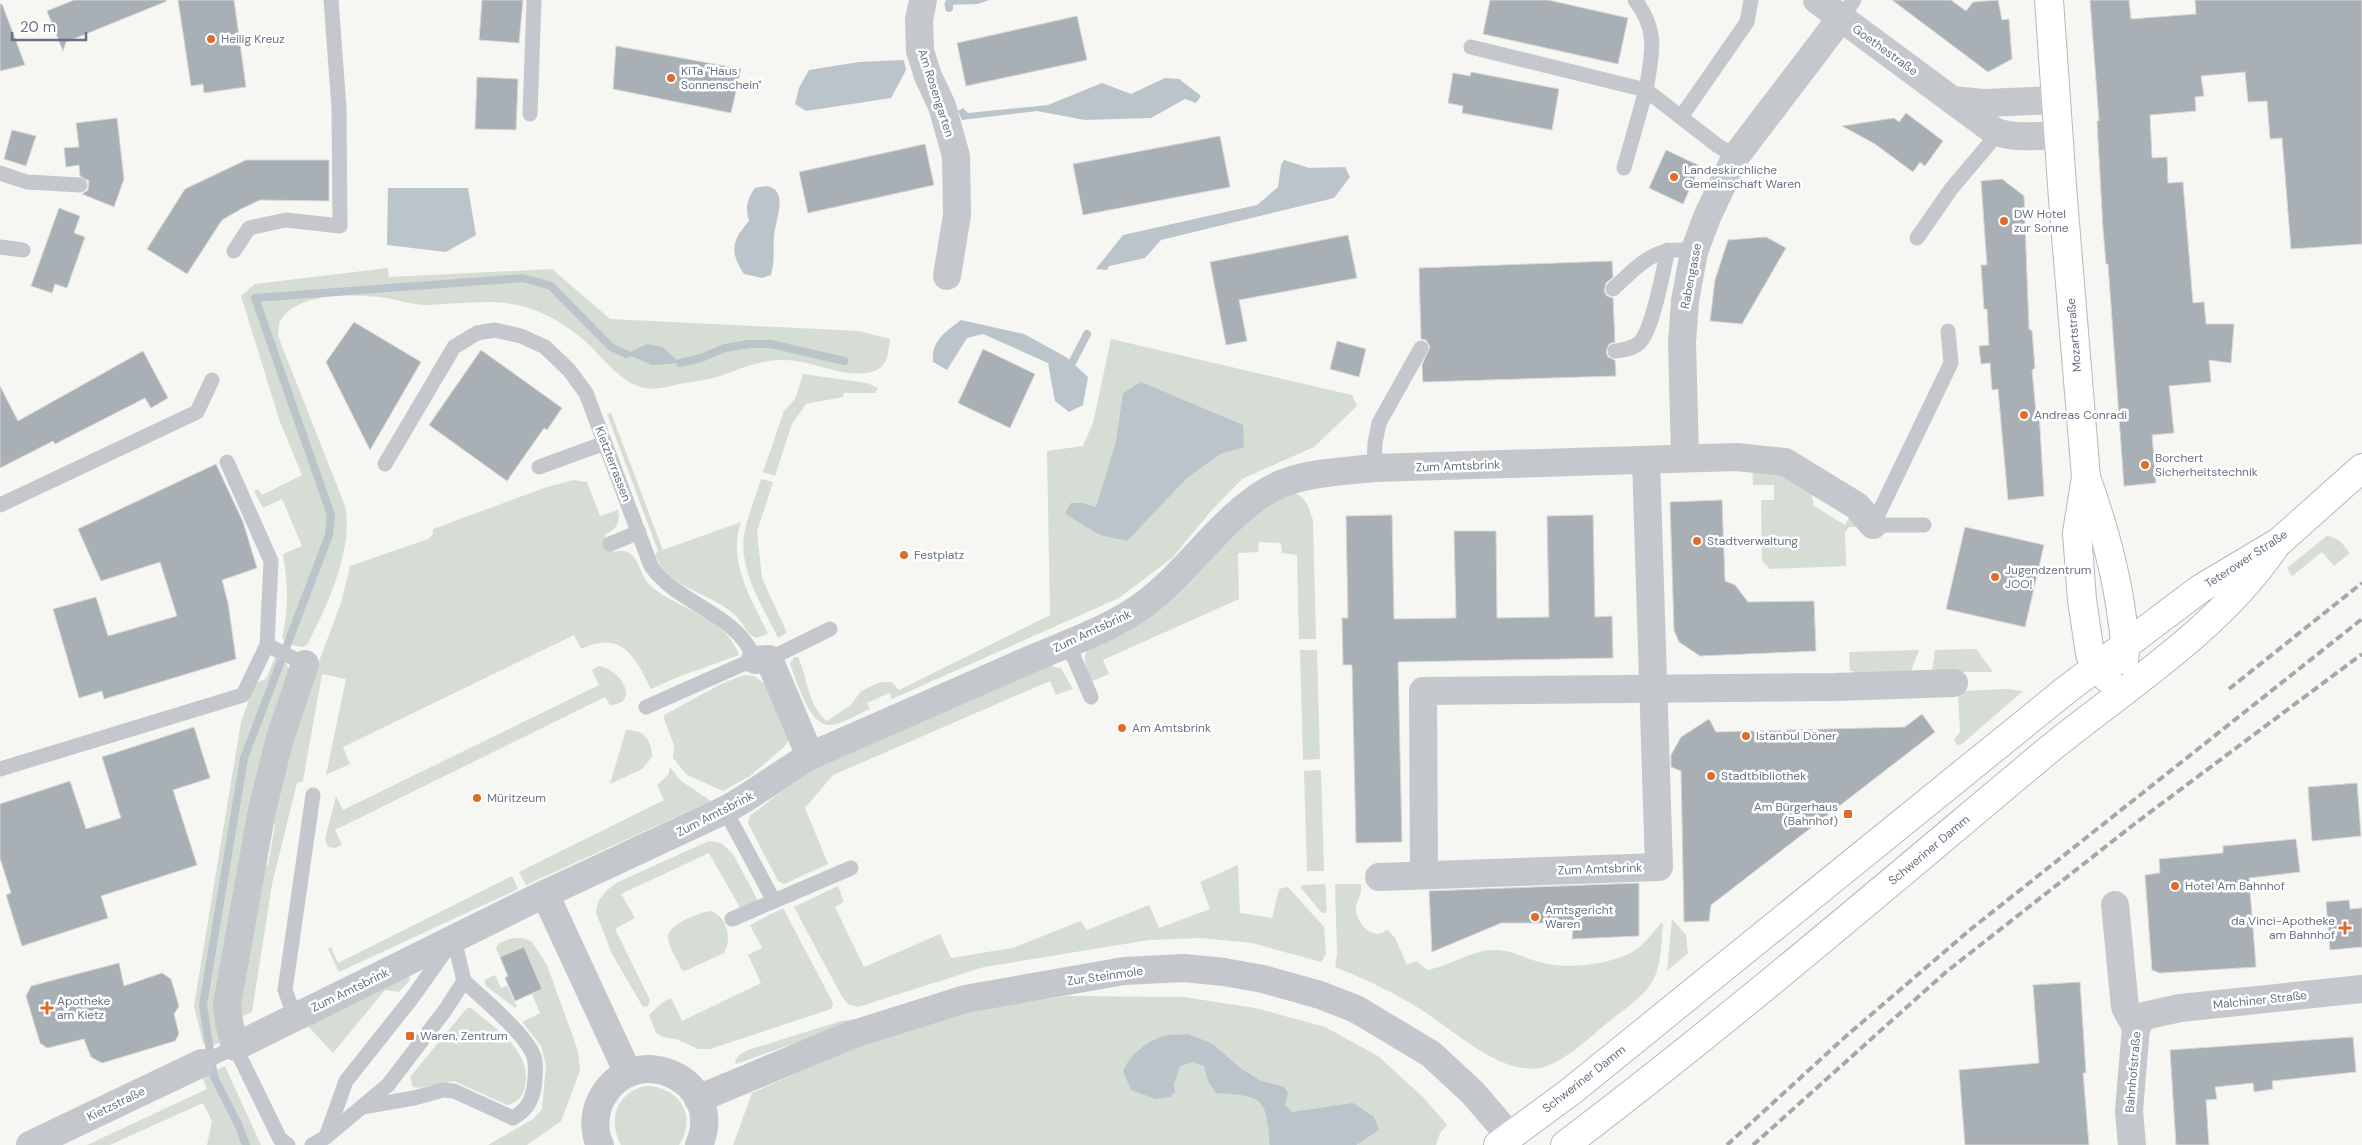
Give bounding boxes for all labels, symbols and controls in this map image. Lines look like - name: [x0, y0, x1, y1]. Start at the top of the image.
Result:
- scale bar: [12, 10, 86, 42]
- text: 20 m: [20, 17, 56, 37]
- street label: Goethestraße: [1849, 21, 1921, 79]
- place label: Heilig Kreuz: [221, 31, 285, 47]
- marker: Heilig Kreuz: [205, 33, 217, 45]
- street label: Am Rosengarten: [914, 47, 958, 139]
- place label: KiTa "Haus Sonnenschein": [681, 63, 762, 93]
- marker: KiTa "Haus Sonnenschein": [665, 72, 677, 84]
- place label: Landeskirchliche Gemeinschaft Waren: [1684, 162, 1801, 192]
- marker: Landeskirchliche Gemeinschaft Waren: [1668, 171, 1680, 183]
- place label: DW Hotel zur Sonne: [2014, 206, 2069, 236]
- marker: DW Hotel zur Sonne: [1998, 215, 2010, 227]
- street label: Rabengasse: [1677, 242, 1705, 310]
- street label: Mozartstraße: [2063, 297, 2085, 373]
- place label: Andreas Conradi: [2034, 407, 2127, 423]
- marker: Andreas Conradi: [2018, 409, 2030, 421]
- street label: Kietzterrassen: [591, 424, 635, 504]
- place label: Borchert Sicherheitstechnik: [2155, 450, 2258, 480]
- street label: Zum Amtsbrink: [1416, 457, 1500, 475]
- marker: Borchert Sicherheitstechnik: [2139, 459, 2151, 471]
- street label: Teterower Straße: [2202, 526, 2290, 592]
- place label: Stadtverwaltung: [1707, 533, 1798, 549]
- marker: Stadtverwaltung: [1691, 535, 1703, 547]
- place label: Festplatz: [914, 547, 964, 563]
- marker: Festplatz: [898, 549, 910, 561]
- place label: Jugendzentrum JOO!: [2005, 562, 2092, 592]
- marker: Jugendzentrum JOO!: [1989, 571, 2001, 583]
- street label: Zum Amtsbrink: [1050, 606, 1134, 656]
- place label: Am Amtsbrink: [1132, 720, 1211, 736]
- marker: Am Amtsbrink: [1116, 722, 1128, 734]
- place label: Istanbul Döner: [1756, 728, 1837, 744]
- marker: Istanbul Döner: [1740, 730, 1752, 742]
- place label: Stadtbibliothek: [1721, 768, 1806, 784]
- marker: Stadtbibliothek: [1705, 770, 1717, 782]
- street label: Zum Amtsbrink: [674, 788, 756, 840]
- place label: Müritzeum: [487, 790, 546, 806]
- marker: Müritzeum: [471, 792, 483, 804]
- place label: Am Bürgerhaus (Bahnhof): [1754, 799, 1838, 829]
- marker: Am Bürgerhaus (Bahnhof): [1842, 808, 1854, 820]
- street label: Schweriner Damm: [1885, 811, 1973, 889]
- street label: Zum Amtsbrink: [1558, 860, 1642, 878]
- place label: Hotel Am Bahnhof: [2185, 878, 2285, 894]
- marker: Hotel Am Bahnhof: [2169, 880, 2181, 892]
- place label: Amtsgericht Waren: [1545, 902, 1614, 932]
- marker: Amtsgericht Waren: [1529, 911, 1541, 923]
- place label: da Vinci-Apotheke am Bahnhof: [2231, 913, 2335, 943]
- marker: da Vinci-Apotheke am Bahnhof: [2339, 922, 2351, 934]
- street label: Zur Steinmole: [1066, 963, 1144, 989]
- street label: Zum Amtsbrink: [309, 964, 391, 1016]
- street label: Malchiner Straße: [2212, 987, 2308, 1013]
- place label: Apotheke am Kietz: [57, 993, 110, 1023]
- marker: Apotheke am Kietz: [41, 1002, 53, 1014]
- place label: Waren, Zentrum: [420, 1028, 508, 1044]
- marker: Waren, Zentrum: [404, 1030, 416, 1042]
- street label: Bahnhofstraße: [2121, 1031, 2145, 1113]
- street label: Schweriner Damm: [1539, 1042, 1629, 1116]
- street label: Kietzstraße: [84, 1083, 148, 1125]

